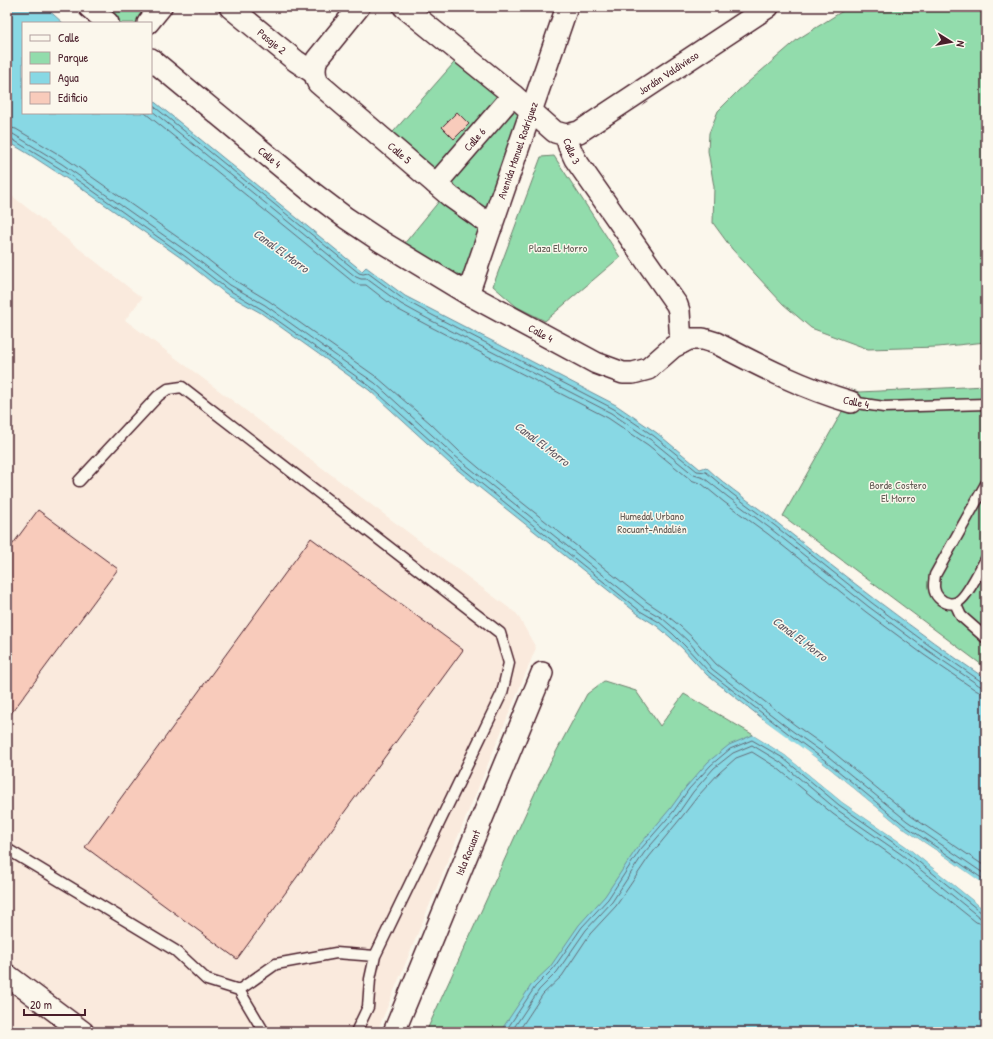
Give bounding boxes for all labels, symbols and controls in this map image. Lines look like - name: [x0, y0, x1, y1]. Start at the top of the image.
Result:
- legend: [22, 22, 152, 114]
- north arrow: [931, 22, 971, 62]
- street label: Pasaje 2: [255, 25, 289, 57]
- text: Calle: [58, 29, 79, 46]
- text: N: [953, 40, 968, 48]
- street label: Jordán Valdivieso: [636, 48, 702, 98]
- text: Parque: [58, 49, 88, 66]
- text: Agua: [58, 69, 79, 86]
- text: Edificio: [58, 89, 88, 106]
- street label: Avenida Manuel Rodríguez: [494, 100, 541, 201]
- street label: Calle 6: [461, 124, 489, 154]
- street label: Calle 3: [560, 137, 583, 167]
- street label: Calle 5: [385, 139, 415, 167]
- street label: Calle 4: [255, 143, 284, 171]
- water label: Canal El Morro: [250, 225, 313, 277]
- park label: Plaza El Morro: [529, 241, 588, 255]
- street label: Calle 4: [526, 321, 556, 346]
- street label: Calle 4: [842, 392, 870, 412]
- water label: Canal El Morro: [511, 417, 574, 471]
- park label: Borde Costero El Morro: [870, 478, 927, 505]
- park label: Humedal Urbano Rocuant-Andalién: [617, 509, 687, 536]
- water label: Canal El Morro: [769, 612, 832, 666]
- street label: Isla Rocuant: [452, 828, 484, 877]
- scale bar: [24, 991, 85, 1017]
- text: 20 m: [30, 996, 52, 1013]

